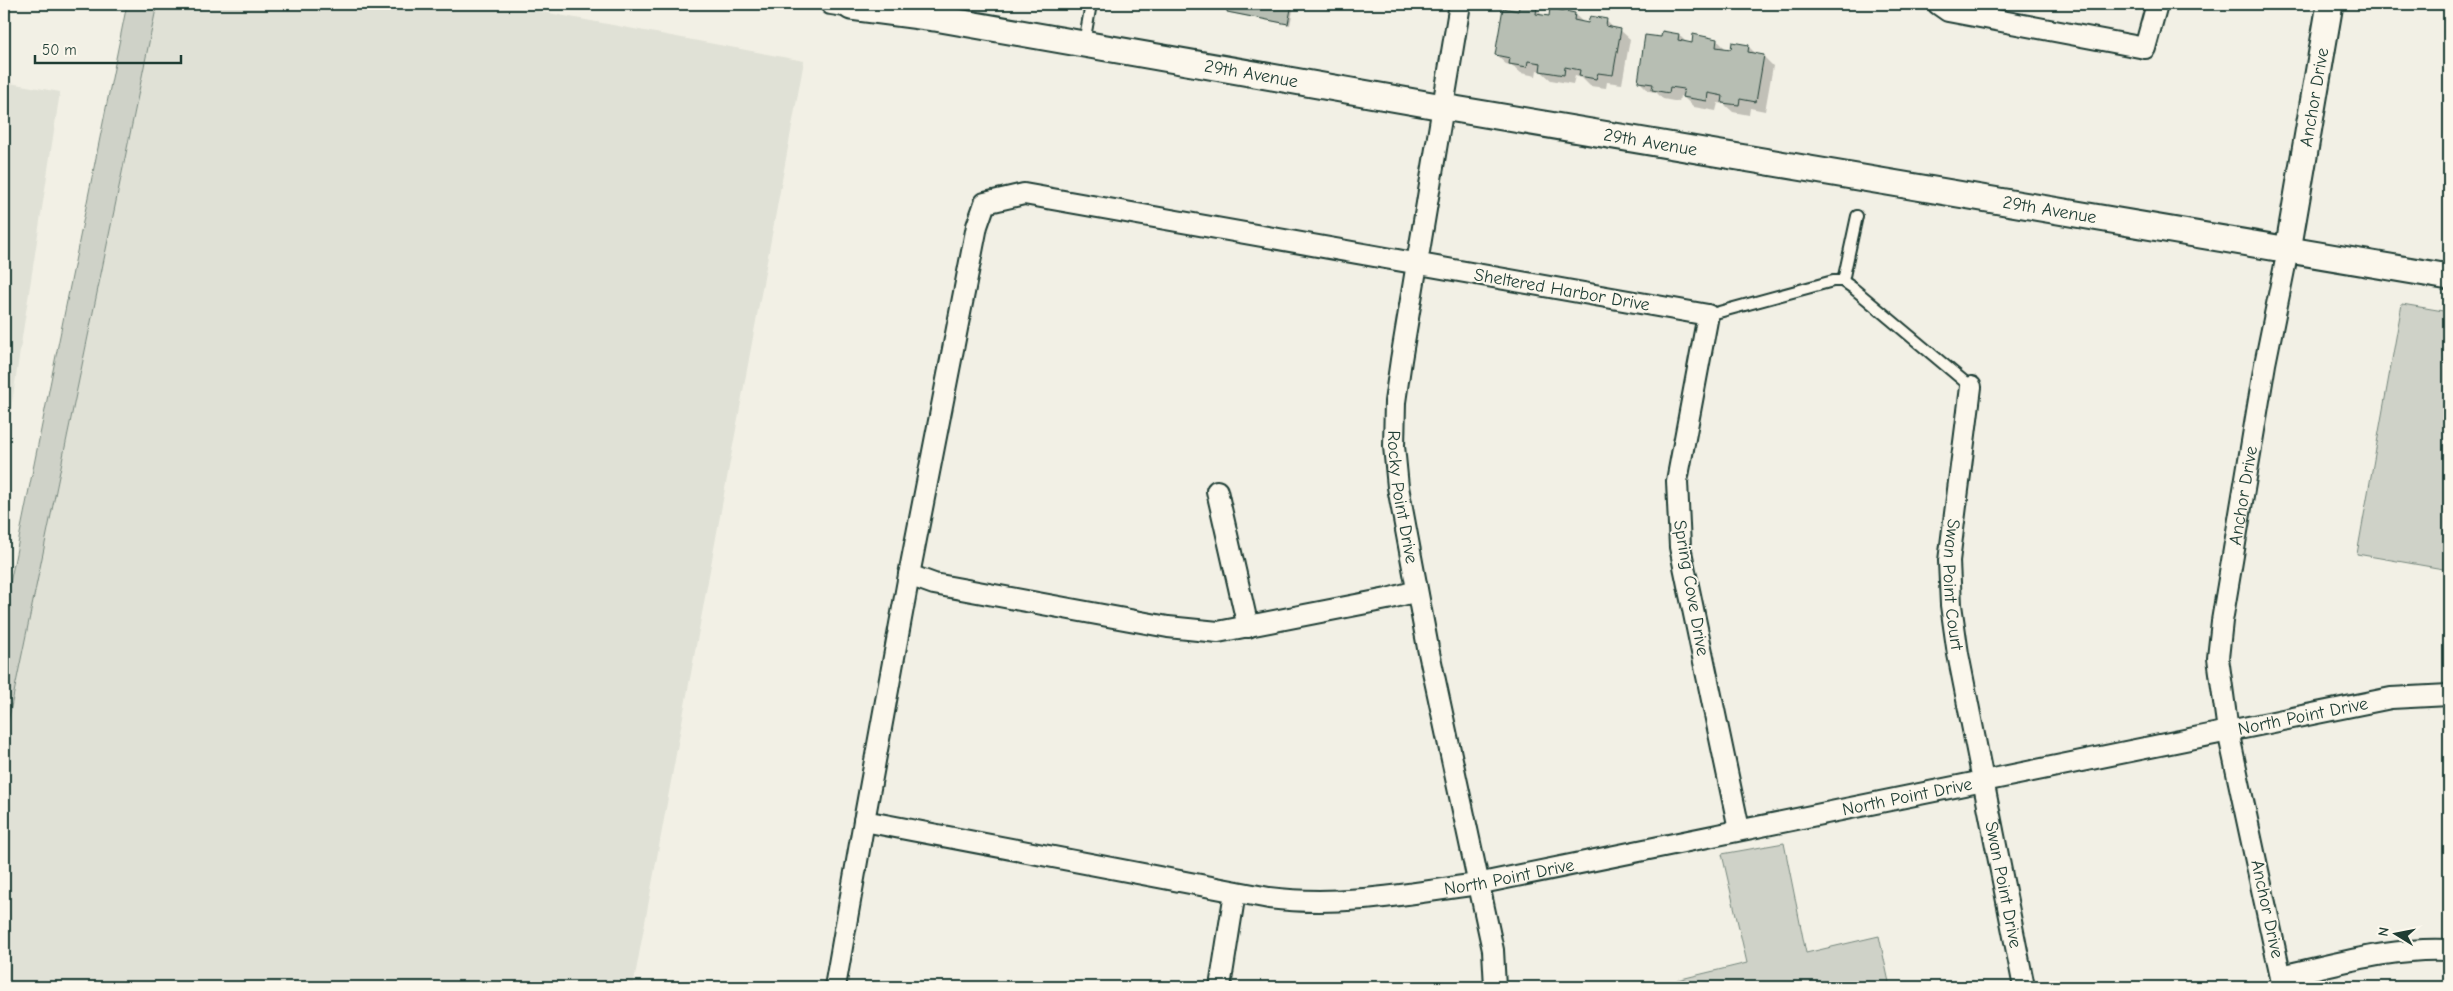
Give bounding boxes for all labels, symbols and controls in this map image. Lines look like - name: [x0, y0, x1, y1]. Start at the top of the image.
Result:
- scale bar: [35, 32, 181, 64]
- text: 50 m: [42, 41, 77, 59]
- street label: Anchor Drive: [2295, 46, 2333, 148]
- street label: 29th Avenue: [1203, 55, 1300, 92]
- street label: 29th Avenue: [1602, 124, 1699, 160]
- street label: 29th Avenue: [2001, 191, 2098, 228]
- street label: Sheltered Harbor Drive: [1472, 264, 1652, 316]
- street label: Rocky Point Drive: [1383, 430, 1423, 565]
- street label: Anchor Drive: [2224, 444, 2262, 547]
- street label: Spring Cove Drive: [1669, 518, 1713, 658]
- street label: Swan Point Court: [1938, 518, 1968, 652]
- street label: North Point Drive: [2236, 692, 2370, 739]
- street label: North Point Drive: [1840, 773, 1974, 820]
- street label: Swan Point Drive: [1981, 819, 2026, 950]
- street label: North Point Drive: [1442, 854, 1576, 899]
- street label: Anchor Drive: [2246, 858, 2288, 960]
- north arrow: [2370, 908, 2420, 958]
- text: N: [2375, 926, 2393, 938]

